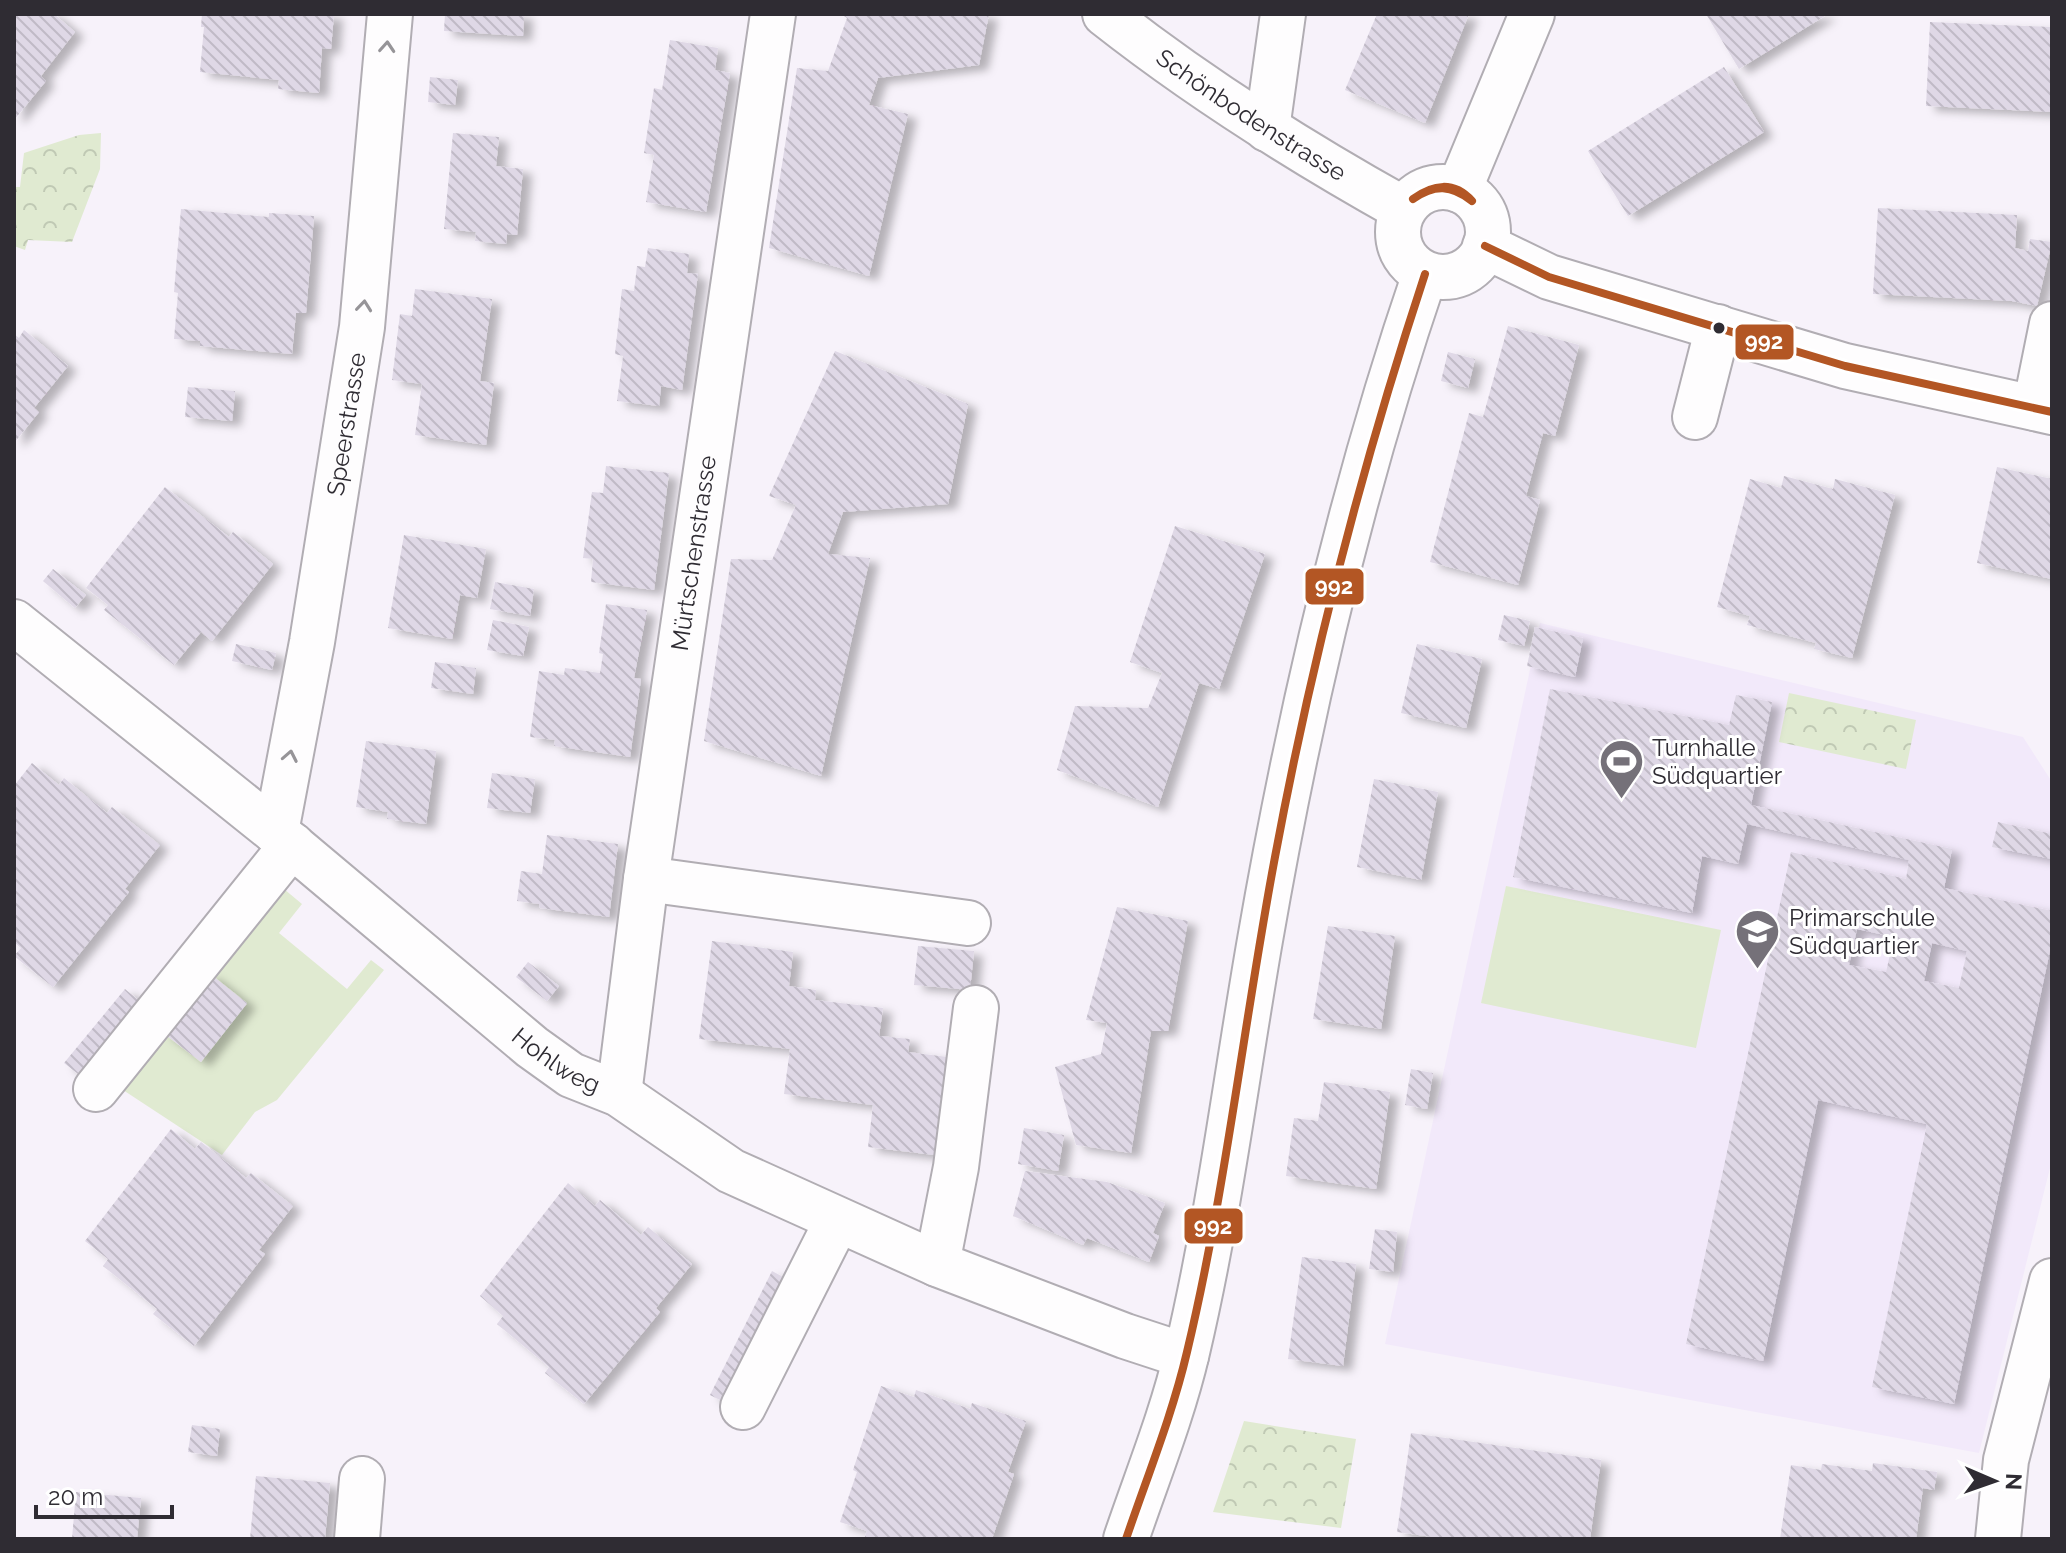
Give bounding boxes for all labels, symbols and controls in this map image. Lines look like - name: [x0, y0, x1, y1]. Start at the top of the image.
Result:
- one-way arrow: [378, 40, 395, 53]
- street label: Schönbodenstrasse: [1151, 43, 1351, 187]
- one-way arrow: [355, 299, 372, 312]
- unlabelled marker: [1711, 320, 1727, 336]
- line badge: 992: [1734, 323, 1795, 361]
- text: 992: [1745, 328, 1783, 354]
- street label: Speerstrasse: [320, 350, 372, 498]
- street label: Mürtschenstrasse: [665, 454, 722, 653]
- line badge: 992: [1304, 567, 1365, 606]
- text: 992: [1315, 573, 1353, 599]
- place label: Turnhalle Südquartier: [1652, 733, 1783, 790]
- sports icon: Turnhalle Südquartier: [1597, 738, 1645, 801]
- one-way arrow: [281, 749, 298, 763]
- place label: Primarschule Südquartier: [1789, 903, 1935, 960]
- school or university icon: Primarschule Südquartier: [1734, 908, 1782, 971]
- street label: Hohlweg: [506, 1021, 604, 1099]
- line badge: 992: [1183, 1207, 1244, 1245]
- text: 992: [1194, 1213, 1232, 1239]
- north arrow: [1954, 1441, 2034, 1521]
- scale bar: [36, 1469, 172, 1519]
- text: N: [2001, 1473, 2027, 1491]
- text: 20 m: [48, 1482, 103, 1511]

